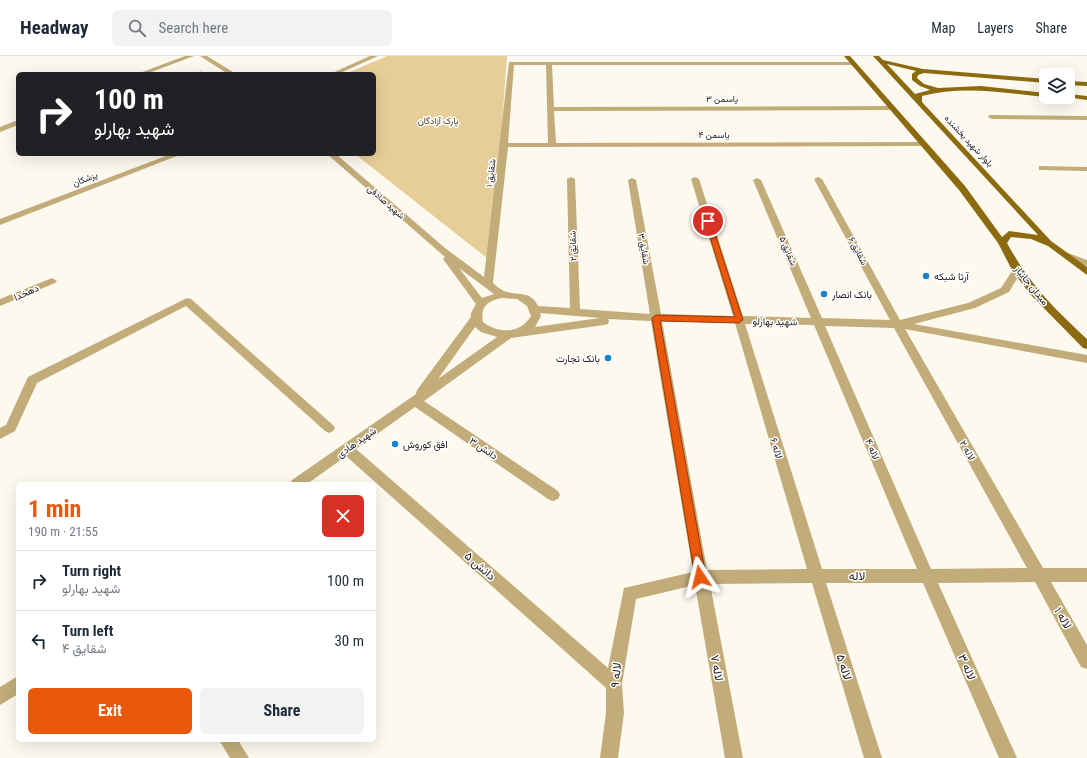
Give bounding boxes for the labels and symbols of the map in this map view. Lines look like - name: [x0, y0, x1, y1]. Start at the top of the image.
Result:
- street label: یاسمن ۳: [706, 94, 738, 104]
- street label: بلوار شهید بخشنده: [942, 113, 996, 170]
- park label: پارک آزادگان: [418, 116, 459, 127]
- street label: یاسمن ۴: [698, 130, 730, 140]
- street label: شقایق ۱: [484, 158, 498, 188]
- street label: پزشکان: [71, 170, 99, 189]
- street label: شهید صادقی: [365, 183, 407, 222]
- pin: [691, 204, 725, 238]
- street label: شقایق ۲: [567, 231, 579, 261]
- street label: شقایق ۳: [636, 233, 652, 265]
- street label: شقایق ۵: [777, 235, 799, 267]
- street label: شقایق ۶: [847, 235, 869, 267]
- street label: میدان جانباز: [1011, 263, 1051, 308]
- marker: آرتا شبکه: [921, 271, 931, 281]
- place label: آرتا شبکه: [934, 271, 970, 283]
- street label: دهخدا: [12, 282, 41, 303]
- marker: بانک انصار: [819, 289, 829, 299]
- place label: بانک انصار: [831, 289, 872, 301]
- street label: شهید بهارلو: [753, 316, 798, 328]
- place label: بانک تجارت: [556, 353, 600, 365]
- marker: بانک تجارت: [603, 353, 613, 363]
- street label: شهید هادی: [334, 425, 379, 461]
- street label: دانش ۳: [467, 435, 500, 463]
- street label: لاله ۶: [768, 437, 785, 460]
- street label: لاله ۴: [863, 437, 882, 461]
- street label: لاله ۲: [958, 438, 978, 462]
- marker: افق کوروش: [390, 439, 400, 449]
- place label: افق کوروش: [403, 439, 448, 451]
- street label: دانش ۵: [461, 549, 499, 584]
- position arrow: [679, 556, 721, 598]
- street label: لاله: [849, 569, 865, 583]
- street label: لاله ۱: [1051, 605, 1075, 631]
- street label: لاله ۵: [833, 652, 855, 682]
- street label: لاله ۳: [955, 652, 979, 682]
- street label: لاله ۷: [708, 654, 726, 682]
- street label: لاله ۹: [608, 662, 624, 688]

